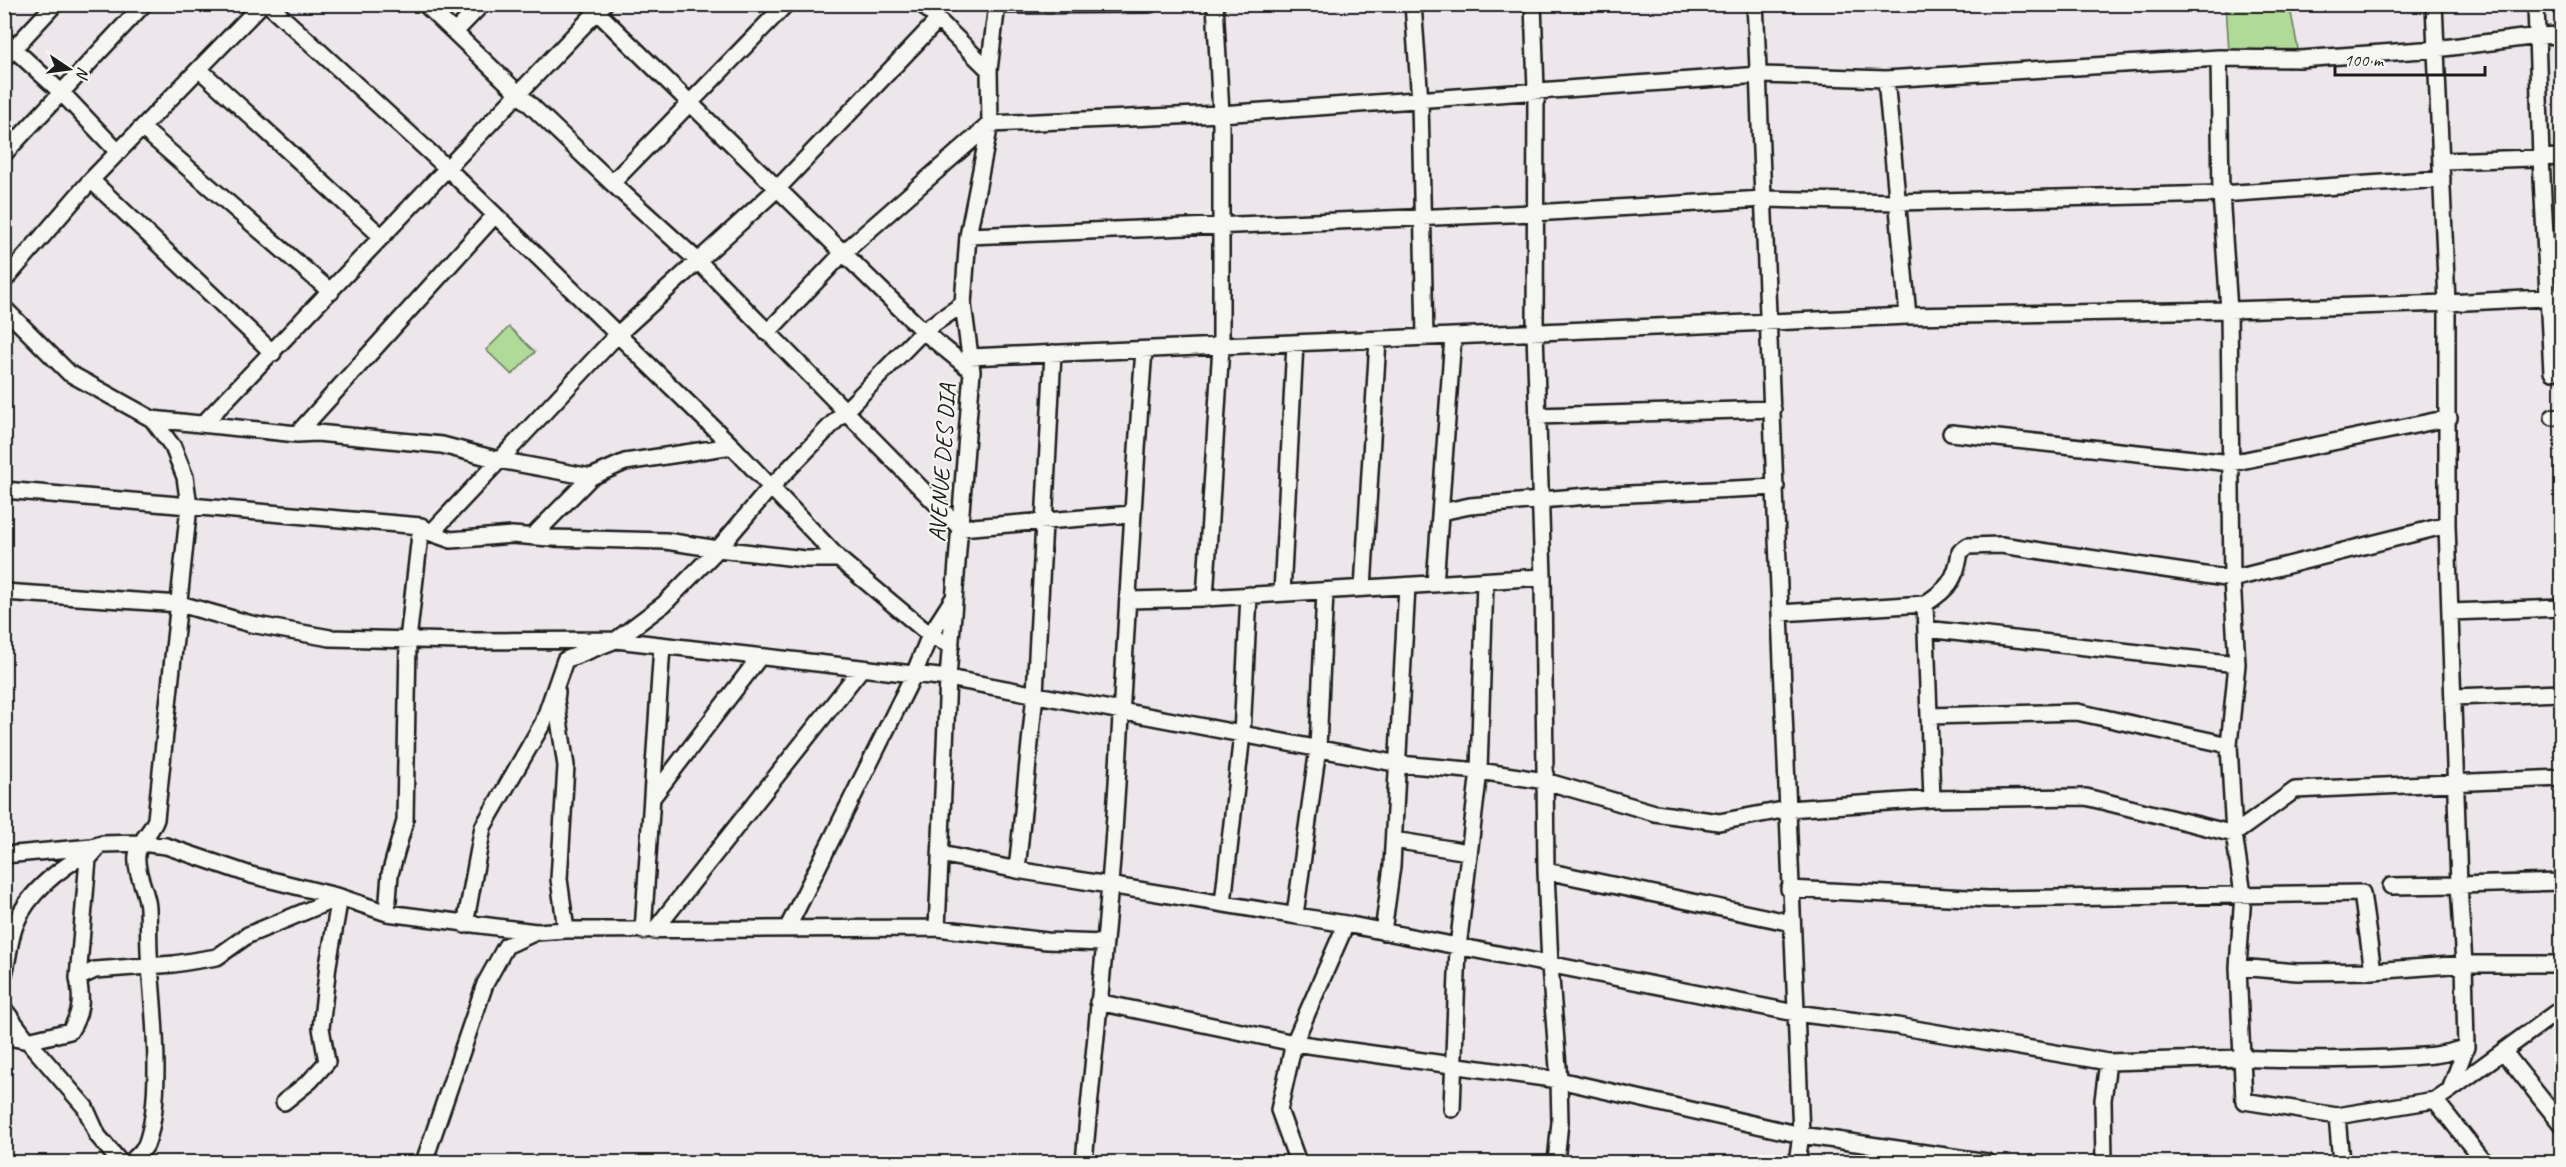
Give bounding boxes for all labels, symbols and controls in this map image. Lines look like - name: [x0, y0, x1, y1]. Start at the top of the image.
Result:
- north arrow: [39, 39, 99, 99]
- scale bar: [2335, 39, 2485, 77]
- text: 100 m: [2344, 49, 2385, 71]
- text: N: [71, 65, 93, 82]
- street label: AVENUE DES DIA: [922, 382, 963, 543]

